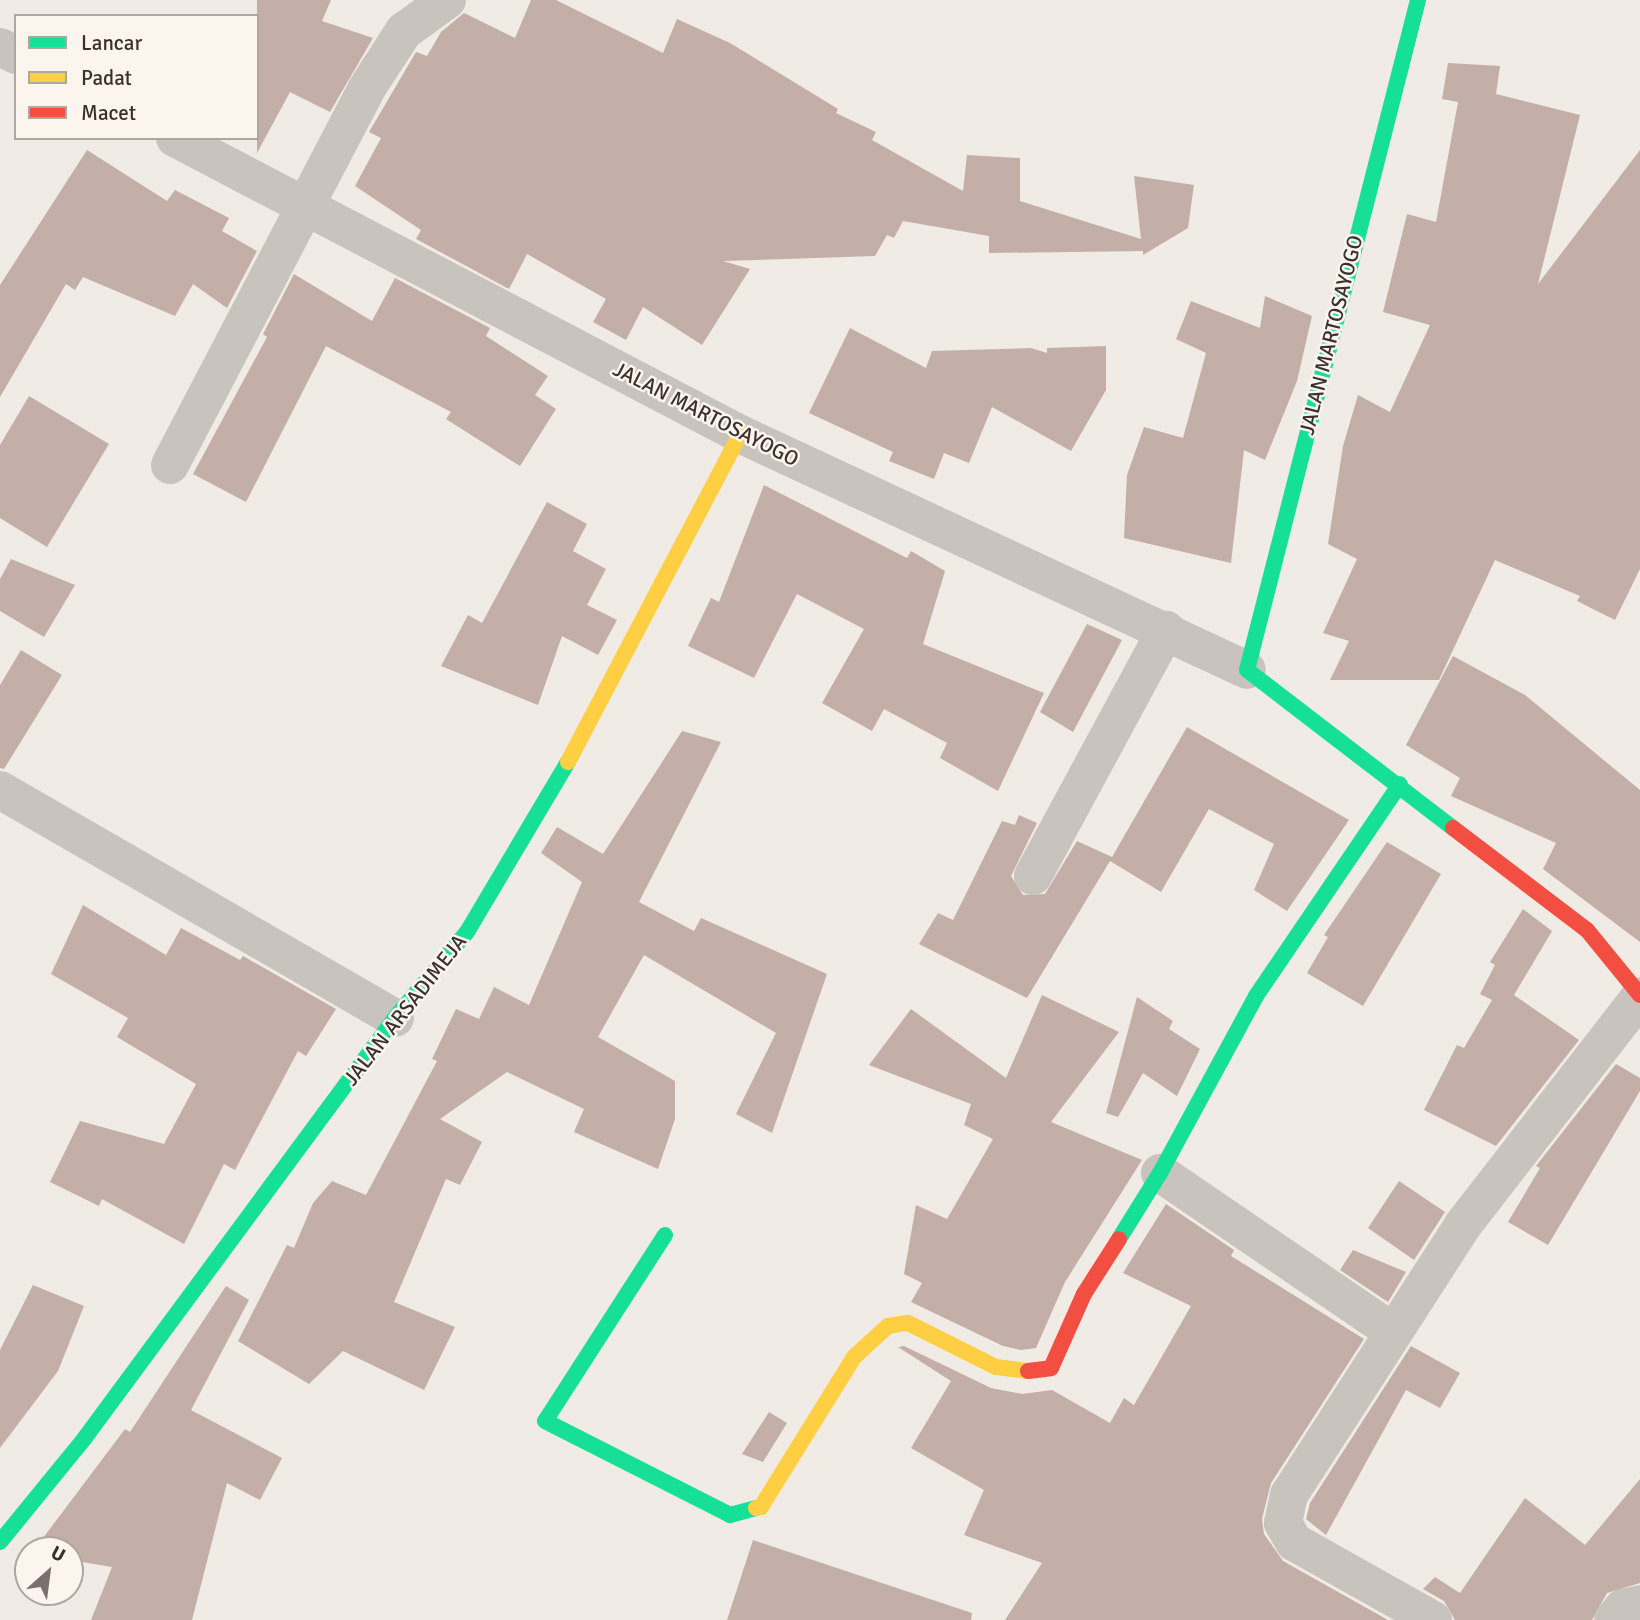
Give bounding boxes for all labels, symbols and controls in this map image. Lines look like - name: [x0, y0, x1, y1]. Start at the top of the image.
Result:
- legend: [14, 14, 259, 140]
- text: Lancar: [81, 30, 142, 56]
- text: Padat: [81, 65, 132, 91]
- text: Macet: [81, 100, 136, 126]
- street label: JALAN MARTOSAYOGO: [1294, 233, 1368, 437]
- street label: JALAN MARTOSAYOGO: [609, 356, 803, 472]
- street label: JALAN ARSADIMEJA: [338, 929, 472, 1091]
- north arrow: [14, 1536, 84, 1606]
- text: U: [47, 1541, 69, 1568]

